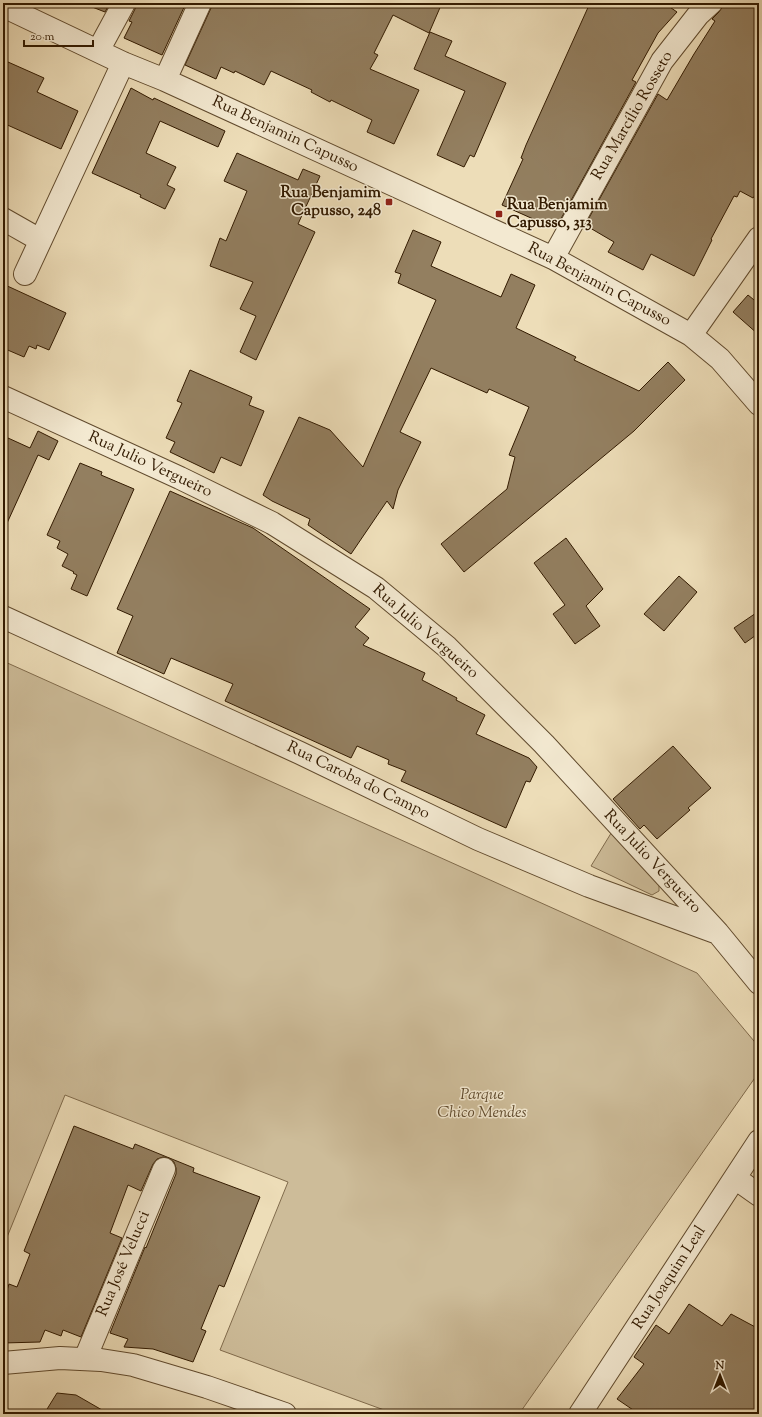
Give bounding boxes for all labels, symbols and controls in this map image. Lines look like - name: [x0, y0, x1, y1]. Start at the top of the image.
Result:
- scale bar: [24, 22, 93, 48]
- text: 20 m: [30, 28, 55, 46]
- street label: Rua Marcílio Rosseto: [587, 47, 680, 185]
- street label: Rua Benjamin Capusso: [208, 91, 362, 179]
- place label: Rua Benjamim Capusso, 248: [280, 182, 382, 223]
- place label: Rua Benjamim Capusso, 313: [507, 194, 608, 235]
- marker: Rua Benjamim Capusso, 248: [384, 197, 394, 207]
- marker: Rua Benjamim Capusso, 313: [494, 209, 504, 219]
- street label: Rua Benjamin Capusso: [523, 237, 675, 333]
- street label: Rua Julio Vergueiro: [84, 426, 216, 504]
- street label: Rua Julio Vergueiro: [367, 579, 483, 685]
- street label: Rua Caroba do Campo: [283, 736, 434, 826]
- street label: Rua Julio Vergueiro: [598, 805, 706, 919]
- park label: Parque Chico Mendes: [437, 1084, 527, 1125]
- street label: Rua José Velucci: [91, 1207, 157, 1320]
- street label: Rua Joaquim Leal: [628, 1221, 713, 1334]
- north arrow: [700, 1355, 740, 1395]
- text: N: [715, 1358, 725, 1374]

